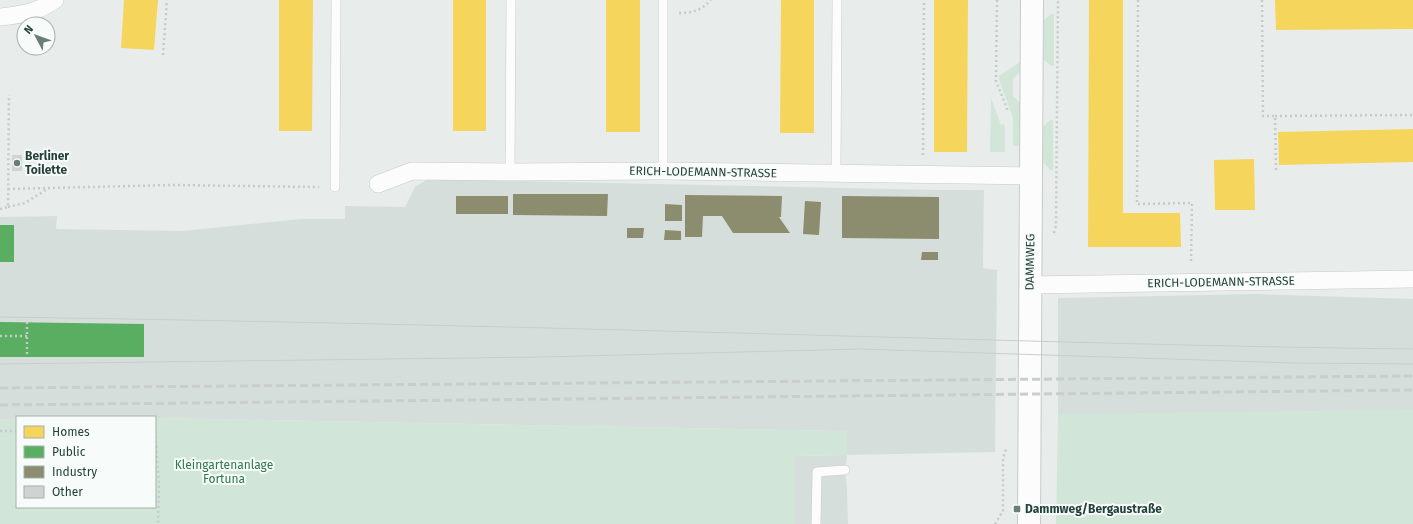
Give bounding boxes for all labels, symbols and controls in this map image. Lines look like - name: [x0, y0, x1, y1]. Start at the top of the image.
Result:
- north arrow: [16, 16, 56, 56]
- text: N: [22, 23, 36, 37]
- place label: Berliner Toilette: [25, 149, 69, 177]
- marker: Berliner Toilette: [12, 158, 22, 168]
- street label: ERICH-LODEMANN-STRASSE: [629, 164, 777, 180]
- street label: DAMMWEG: [1023, 233, 1037, 291]
- street label: ERICH-LODEMANN-STRASSE: [1147, 274, 1295, 290]
- legend: [16, 416, 156, 508]
- text: Homes: [52, 425, 90, 439]
- text: Public: [52, 445, 86, 459]
- park label: Kleingartenanlage Fortuna: [175, 458, 273, 486]
- text: Industry: [52, 465, 97, 479]
- text: Other: [52, 485, 83, 499]
- place label: Dammweg/Bergaustraße: [1025, 502, 1162, 516]
- marker: Dammweg/Bergaustraße: [1012, 504, 1022, 514]

